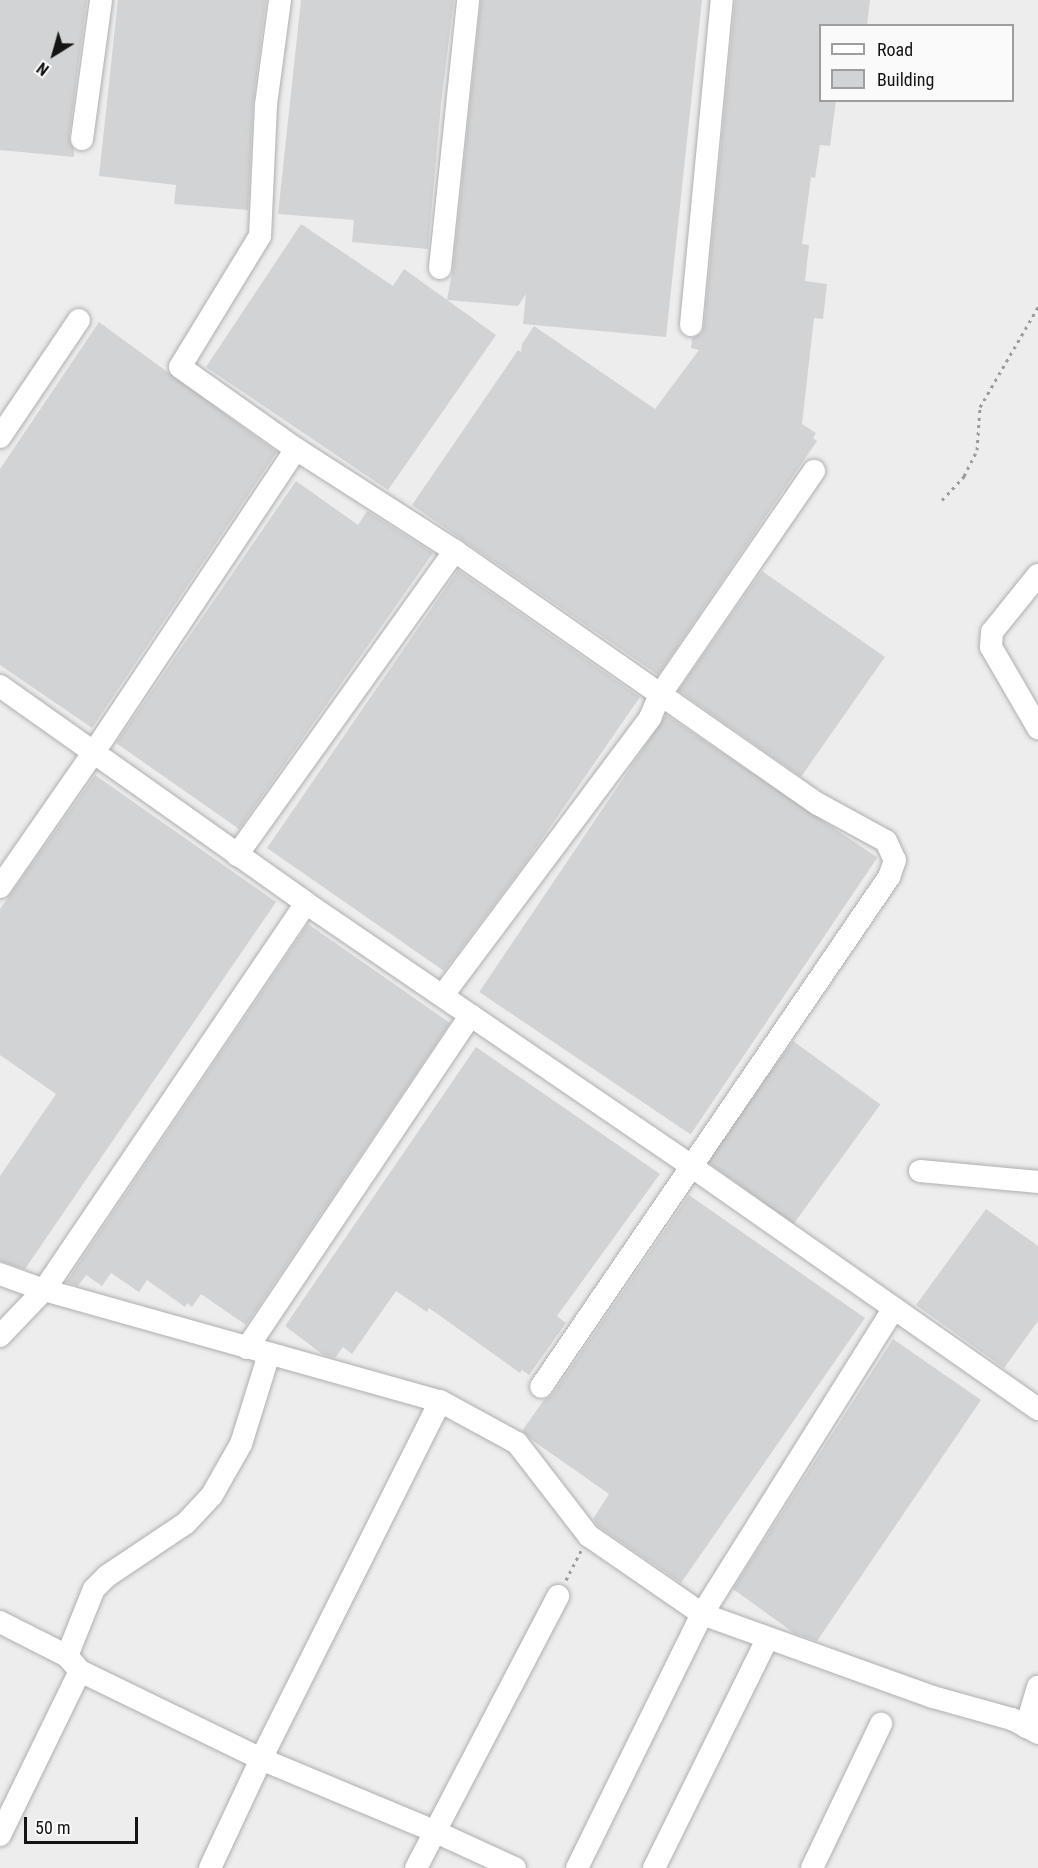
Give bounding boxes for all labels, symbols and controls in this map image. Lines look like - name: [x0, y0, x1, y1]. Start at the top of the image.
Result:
- north arrow: [24, 24, 84, 84]
- legend: [819, 24, 1014, 102]
- text: Road: [877, 39, 913, 60]
- text: N: [33, 58, 53, 79]
- text: Building: [877, 69, 934, 90]
- scale bar: [27, 1805, 141, 1843]
- text: 50 m: [35, 1817, 70, 1838]

